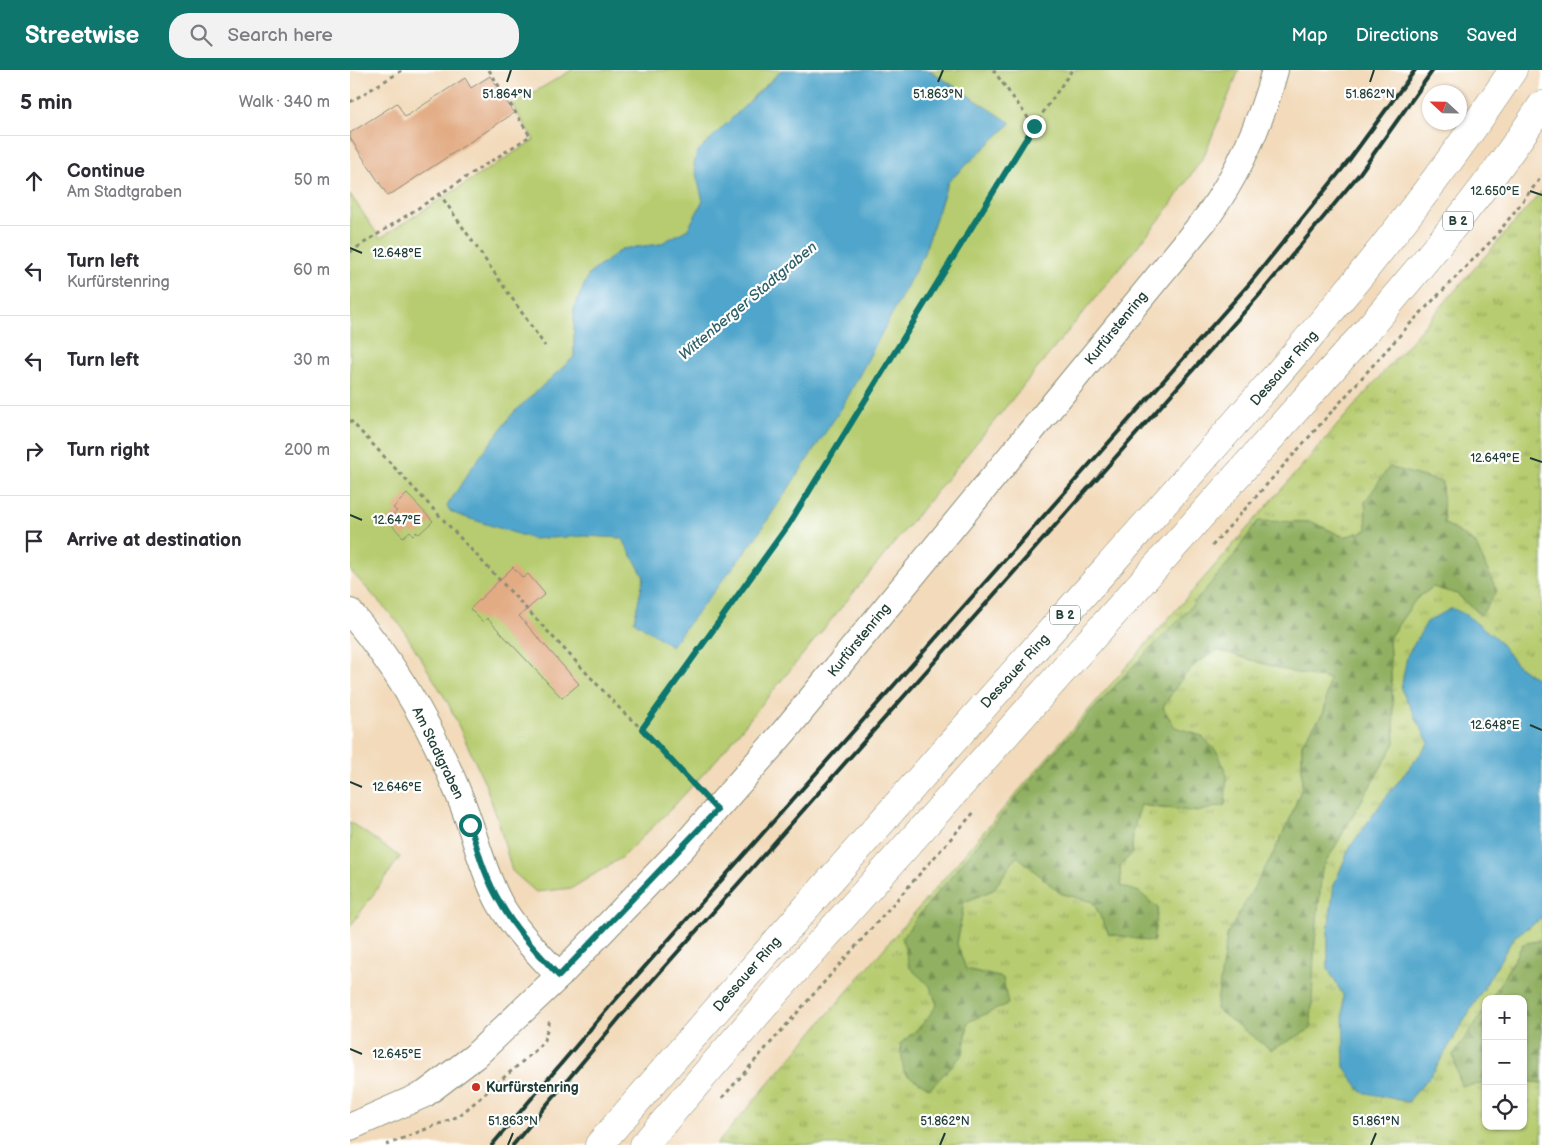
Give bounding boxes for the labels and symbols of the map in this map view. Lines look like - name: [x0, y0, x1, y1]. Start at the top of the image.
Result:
- north arrow: [1422, 85, 1467, 130]
- text: 51.864°N: [482, 87, 532, 102]
- text: 51.863°N: [913, 87, 963, 102]
- text: 51.862°N: [1345, 87, 1395, 102]
- route end: [1023, 115, 1046, 138]
- text: 12.650°E: [1471, 184, 1519, 199]
- road number: B 2: [1443, 212, 1473, 230]
- water label: Wittenberger Stadtgraben: [675, 238, 821, 364]
- text: 12.648°E: [372, 246, 422, 261]
- street label: Kurfürstenring: [1081, 288, 1151, 368]
- street label: Dessauer Ring: [1247, 327, 1321, 409]
- text: 12.649°E: [1470, 451, 1520, 466]
- text: 12.647°E: [373, 513, 421, 528]
- street label: Kurfürstenring: [824, 600, 894, 680]
- road number: B 2: [1050, 606, 1080, 624]
- street label: Dessauer Ring: [977, 630, 1053, 712]
- street label: Am Stadtgraben: [408, 704, 468, 802]
- text: 12.648°E: [1470, 718, 1520, 733]
- text: 12.646°E: [372, 780, 422, 795]
- route start: [459, 814, 482, 837]
- street label: Dessauer Ring: [710, 933, 784, 1015]
- text: 12.645°E: [373, 1047, 422, 1062]
- place label: Kurfürstenring: [486, 1079, 579, 1096]
- marker: Kurfürstenring: [470, 1081, 482, 1093]
- text: 51.863°N: [488, 1114, 538, 1129]
- text: 51.862°N: [920, 1114, 970, 1129]
- text: 51.861°N: [1352, 1114, 1400, 1129]

